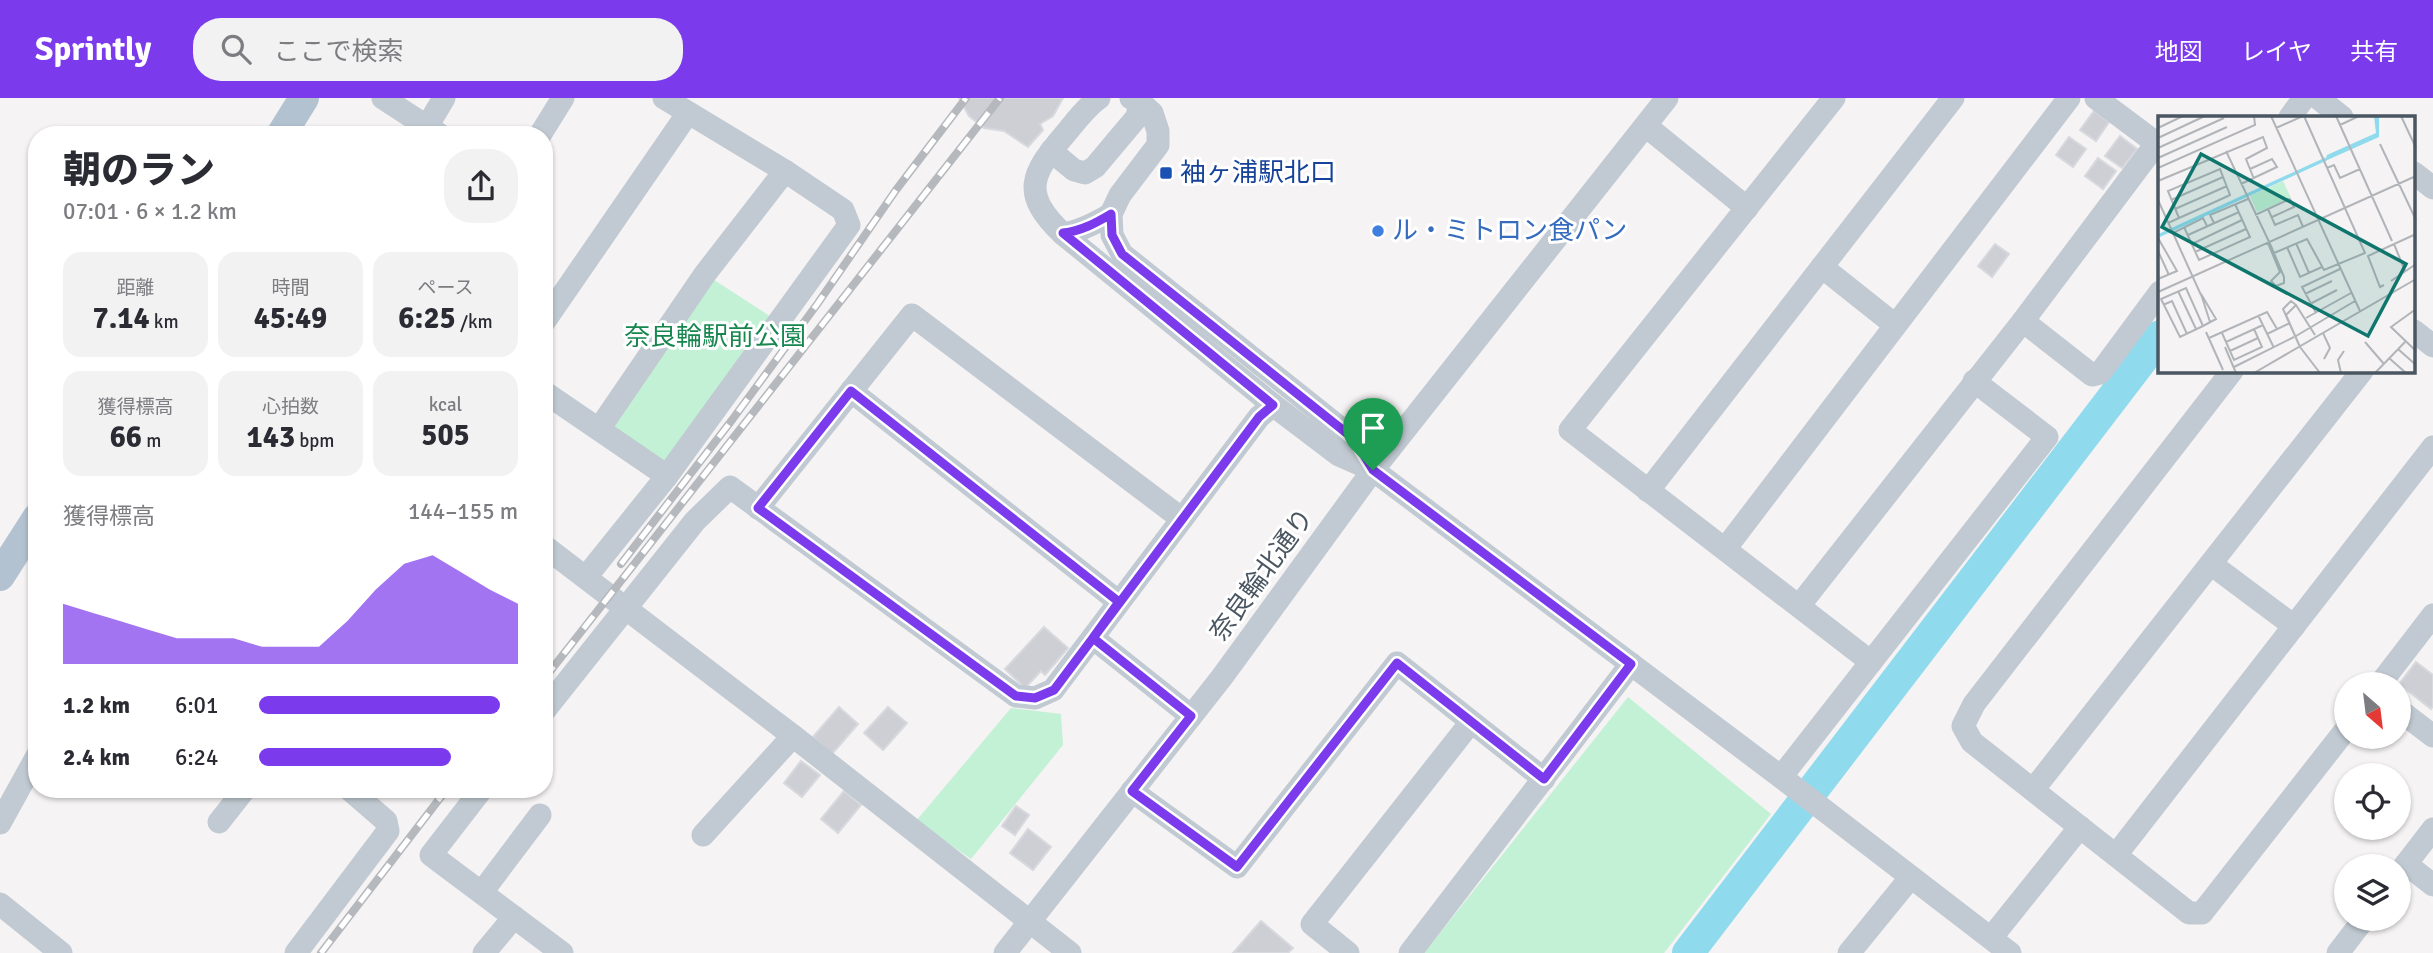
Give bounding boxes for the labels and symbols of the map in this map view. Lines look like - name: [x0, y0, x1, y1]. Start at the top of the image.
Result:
- inset map: [2158, 116, 2416, 373]
- place label: 袖ヶ浦駅北口: [1180, 157, 1336, 189]
- marker: 袖ヶ浦駅北口: [1158, 165, 1174, 181]
- place label: ル・ミトロン食パン: [1392, 215, 1627, 247]
- marker: ル・ミトロン食パン: [1370, 223, 1386, 239]
- park label: 奈良輪駅前公園: [624, 321, 806, 353]
- pin: [1343, 398, 1403, 470]
- street label: 奈良輪北通り: [1203, 502, 1321, 648]
- north arrow: [2334, 672, 2412, 749]

